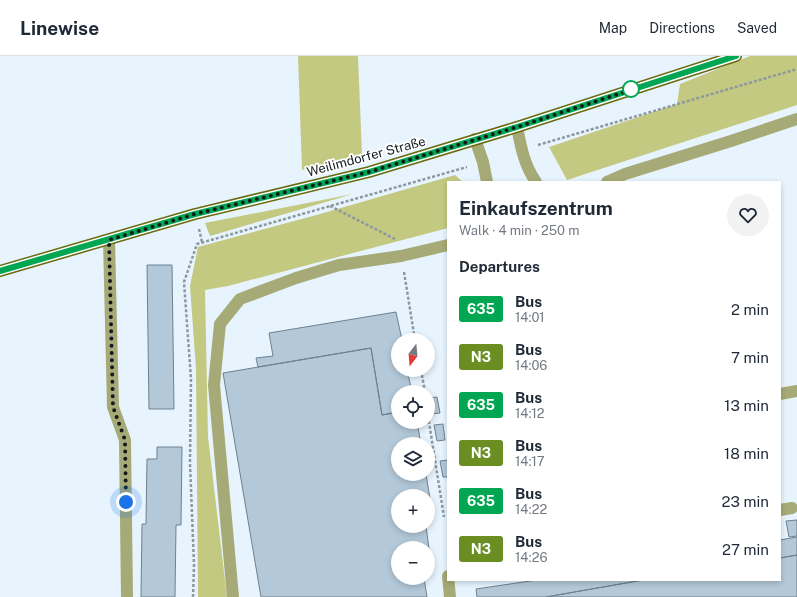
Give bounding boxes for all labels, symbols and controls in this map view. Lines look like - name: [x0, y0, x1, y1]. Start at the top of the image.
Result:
- text: Linewise: [20, 17, 99, 39]
- text: Map: [599, 20, 627, 36]
- text: Directions: [649, 20, 715, 36]
- text: Saved: [737, 20, 777, 36]
- unlabelled marker: [622, 80, 640, 98]
- street label: Weilimdorfer Straße: [305, 133, 427, 180]
- button: heart: [727, 194, 769, 236]
- text: Einkaufszentrum: [459, 197, 613, 219]
- text: Walk · 4 min · 250 m: [459, 223, 579, 238]
- text: Departures: [459, 258, 540, 275]
- text: Bus: [515, 293, 542, 310]
- text: 635: [467, 301, 495, 317]
- text: 2 min: [731, 301, 769, 318]
- text: 14:01: [515, 310, 545, 325]
- north arrow: [391, 333, 435, 377]
- map controls: [391, 333, 435, 585]
- text: Bus: [515, 341, 542, 358]
- text: N3: [471, 349, 491, 365]
- text: 7 min: [731, 349, 769, 366]
- text: 14:06: [515, 358, 547, 373]
- button: locate: [391, 385, 435, 429]
- text: Bus: [515, 389, 542, 406]
- text: 635: [467, 397, 495, 413]
- text: 13 min: [724, 397, 769, 414]
- text: 14:12: [515, 406, 544, 421]
- button: layers: [391, 437, 435, 481]
- text: Bus: [515, 437, 542, 454]
- text: N3: [471, 445, 491, 461]
- text: 18 min: [724, 445, 769, 462]
- text: 14:17: [515, 454, 545, 469]
- text: Bus: [515, 485, 542, 502]
- button: +: [391, 489, 435, 533]
- your location: [116, 492, 136, 512]
- text: 635: [467, 493, 495, 509]
- text: 23 min: [722, 493, 769, 510]
- text: 14:22: [515, 502, 547, 517]
- text: Bus: [515, 533, 542, 550]
- button: −: [391, 541, 435, 585]
- text: N3: [471, 541, 491, 557]
- text: 27 min: [722, 541, 769, 558]
- text: 14:26: [515, 550, 548, 565]

